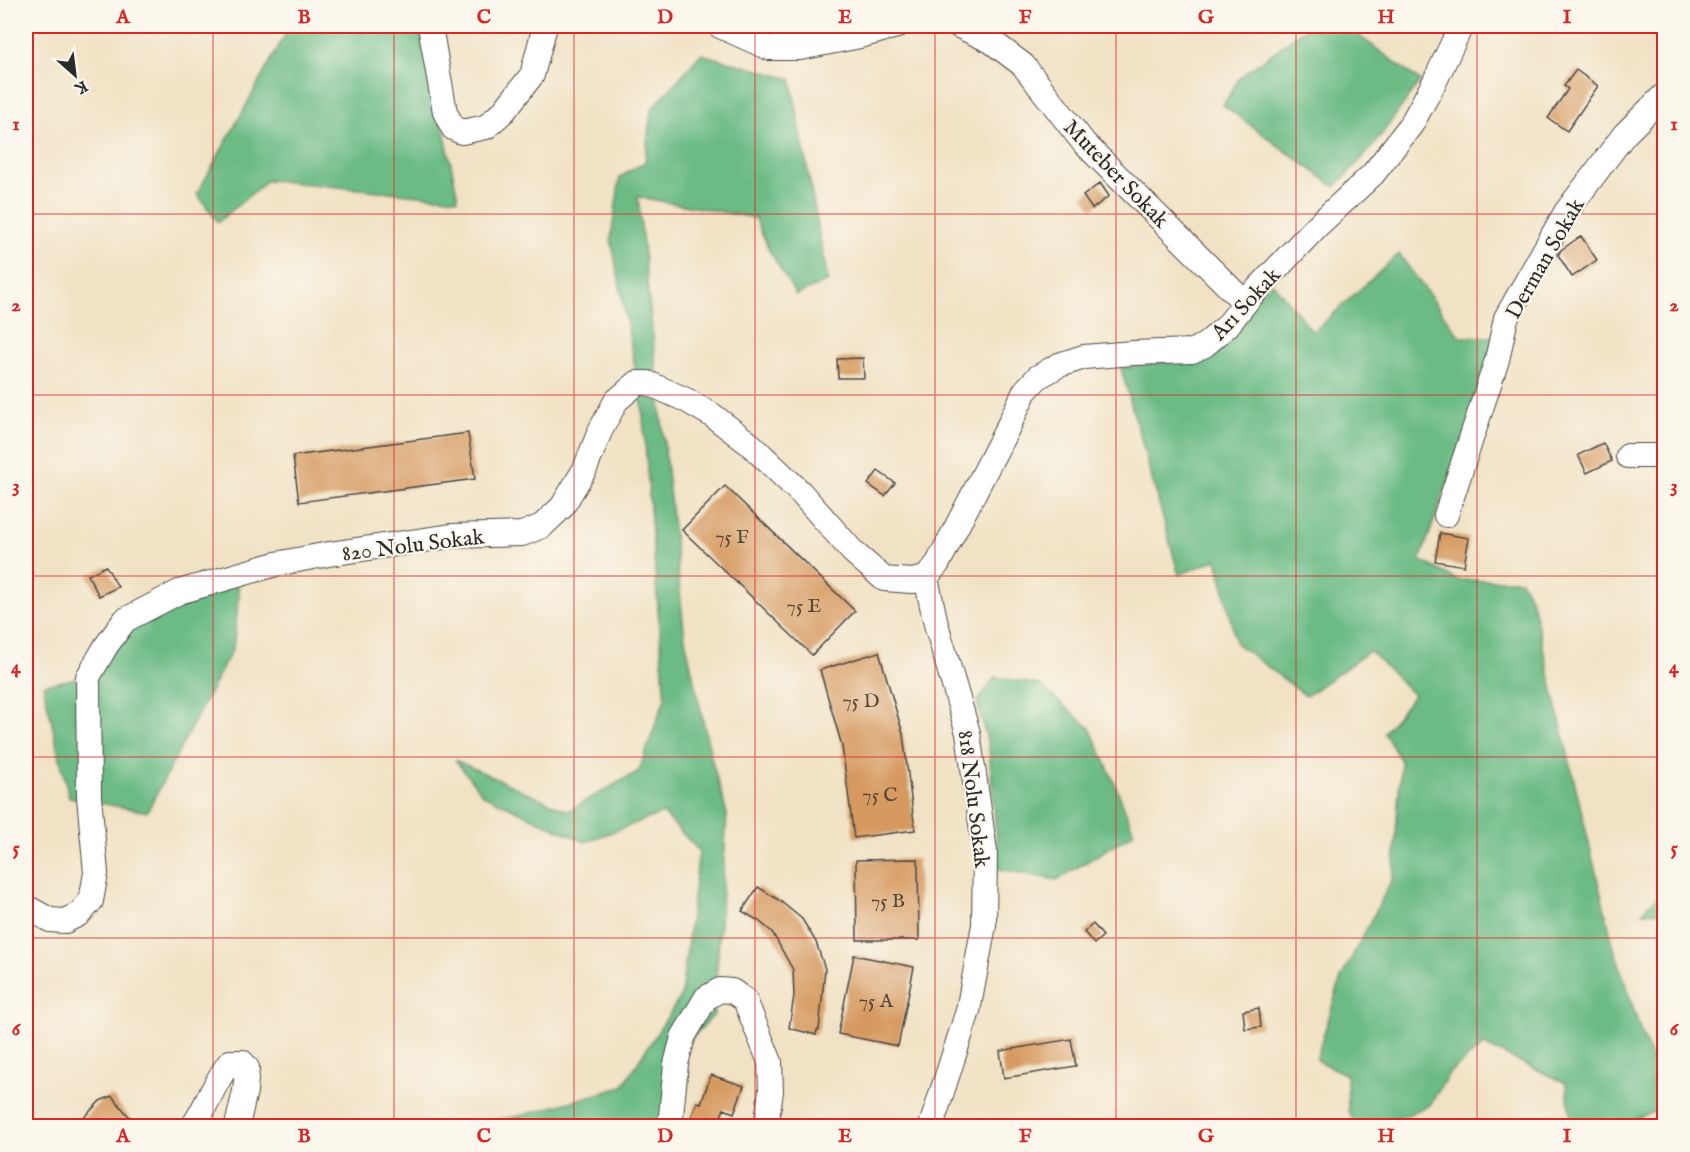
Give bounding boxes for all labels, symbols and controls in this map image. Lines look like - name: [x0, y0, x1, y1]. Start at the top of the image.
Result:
- text: A: [115, 5, 131, 30]
- text: B: [297, 5, 311, 30]
- text: C: [477, 5, 491, 30]
- text: D: [657, 5, 673, 30]
- text: E: [838, 5, 852, 30]
- text: F: [1019, 5, 1032, 30]
- text: G: [1198, 5, 1215, 30]
- text: H: [1377, 5, 1395, 30]
- text: I: [1563, 5, 1572, 30]
- north arrow: [45, 45, 105, 105]
- text: K: [70, 75, 91, 99]
- text: 1: [12, 112, 20, 137]
- text: 1: [1670, 112, 1678, 137]
- street label: Muteber Sokak: [1057, 114, 1175, 235]
- street label: Derman Sokak: [1500, 193, 1592, 324]
- street label: Arı Sokak: [1205, 262, 1287, 347]
- text: 2: [11, 293, 21, 318]
- text: 2: [1669, 293, 1679, 318]
- text: 3: [12, 474, 20, 499]
- text: 3: [1670, 474, 1678, 499]
- street label: 820 Nolu Sokak: [341, 523, 486, 569]
- house number: 75 F: [715, 525, 749, 550]
- house number: 75 E: [787, 594, 822, 619]
- text: 4: [11, 655, 22, 680]
- text: 4: [1669, 655, 1680, 680]
- house number: 75 D: [842, 689, 880, 714]
- street label: 818 Nolu Sokak: [951, 729, 995, 870]
- house number: 75 C: [862, 783, 898, 808]
- text: 5: [12, 836, 20, 861]
- text: 5: [1670, 836, 1678, 861]
- house number: 75 B: [871, 889, 905, 914]
- house number: 75 A: [859, 989, 894, 1014]
- text: 6: [12, 1017, 22, 1042]
- text: 6: [1670, 1017, 1680, 1042]
- text: A: [115, 1124, 131, 1149]
- text: B: [297, 1124, 311, 1149]
- text: C: [477, 1124, 491, 1149]
- text: D: [657, 1124, 673, 1149]
- text: E: [838, 1124, 852, 1149]
- text: F: [1019, 1124, 1032, 1149]
- text: G: [1198, 1124, 1215, 1149]
- text: H: [1377, 1124, 1395, 1149]
- text: I: [1563, 1124, 1572, 1149]

